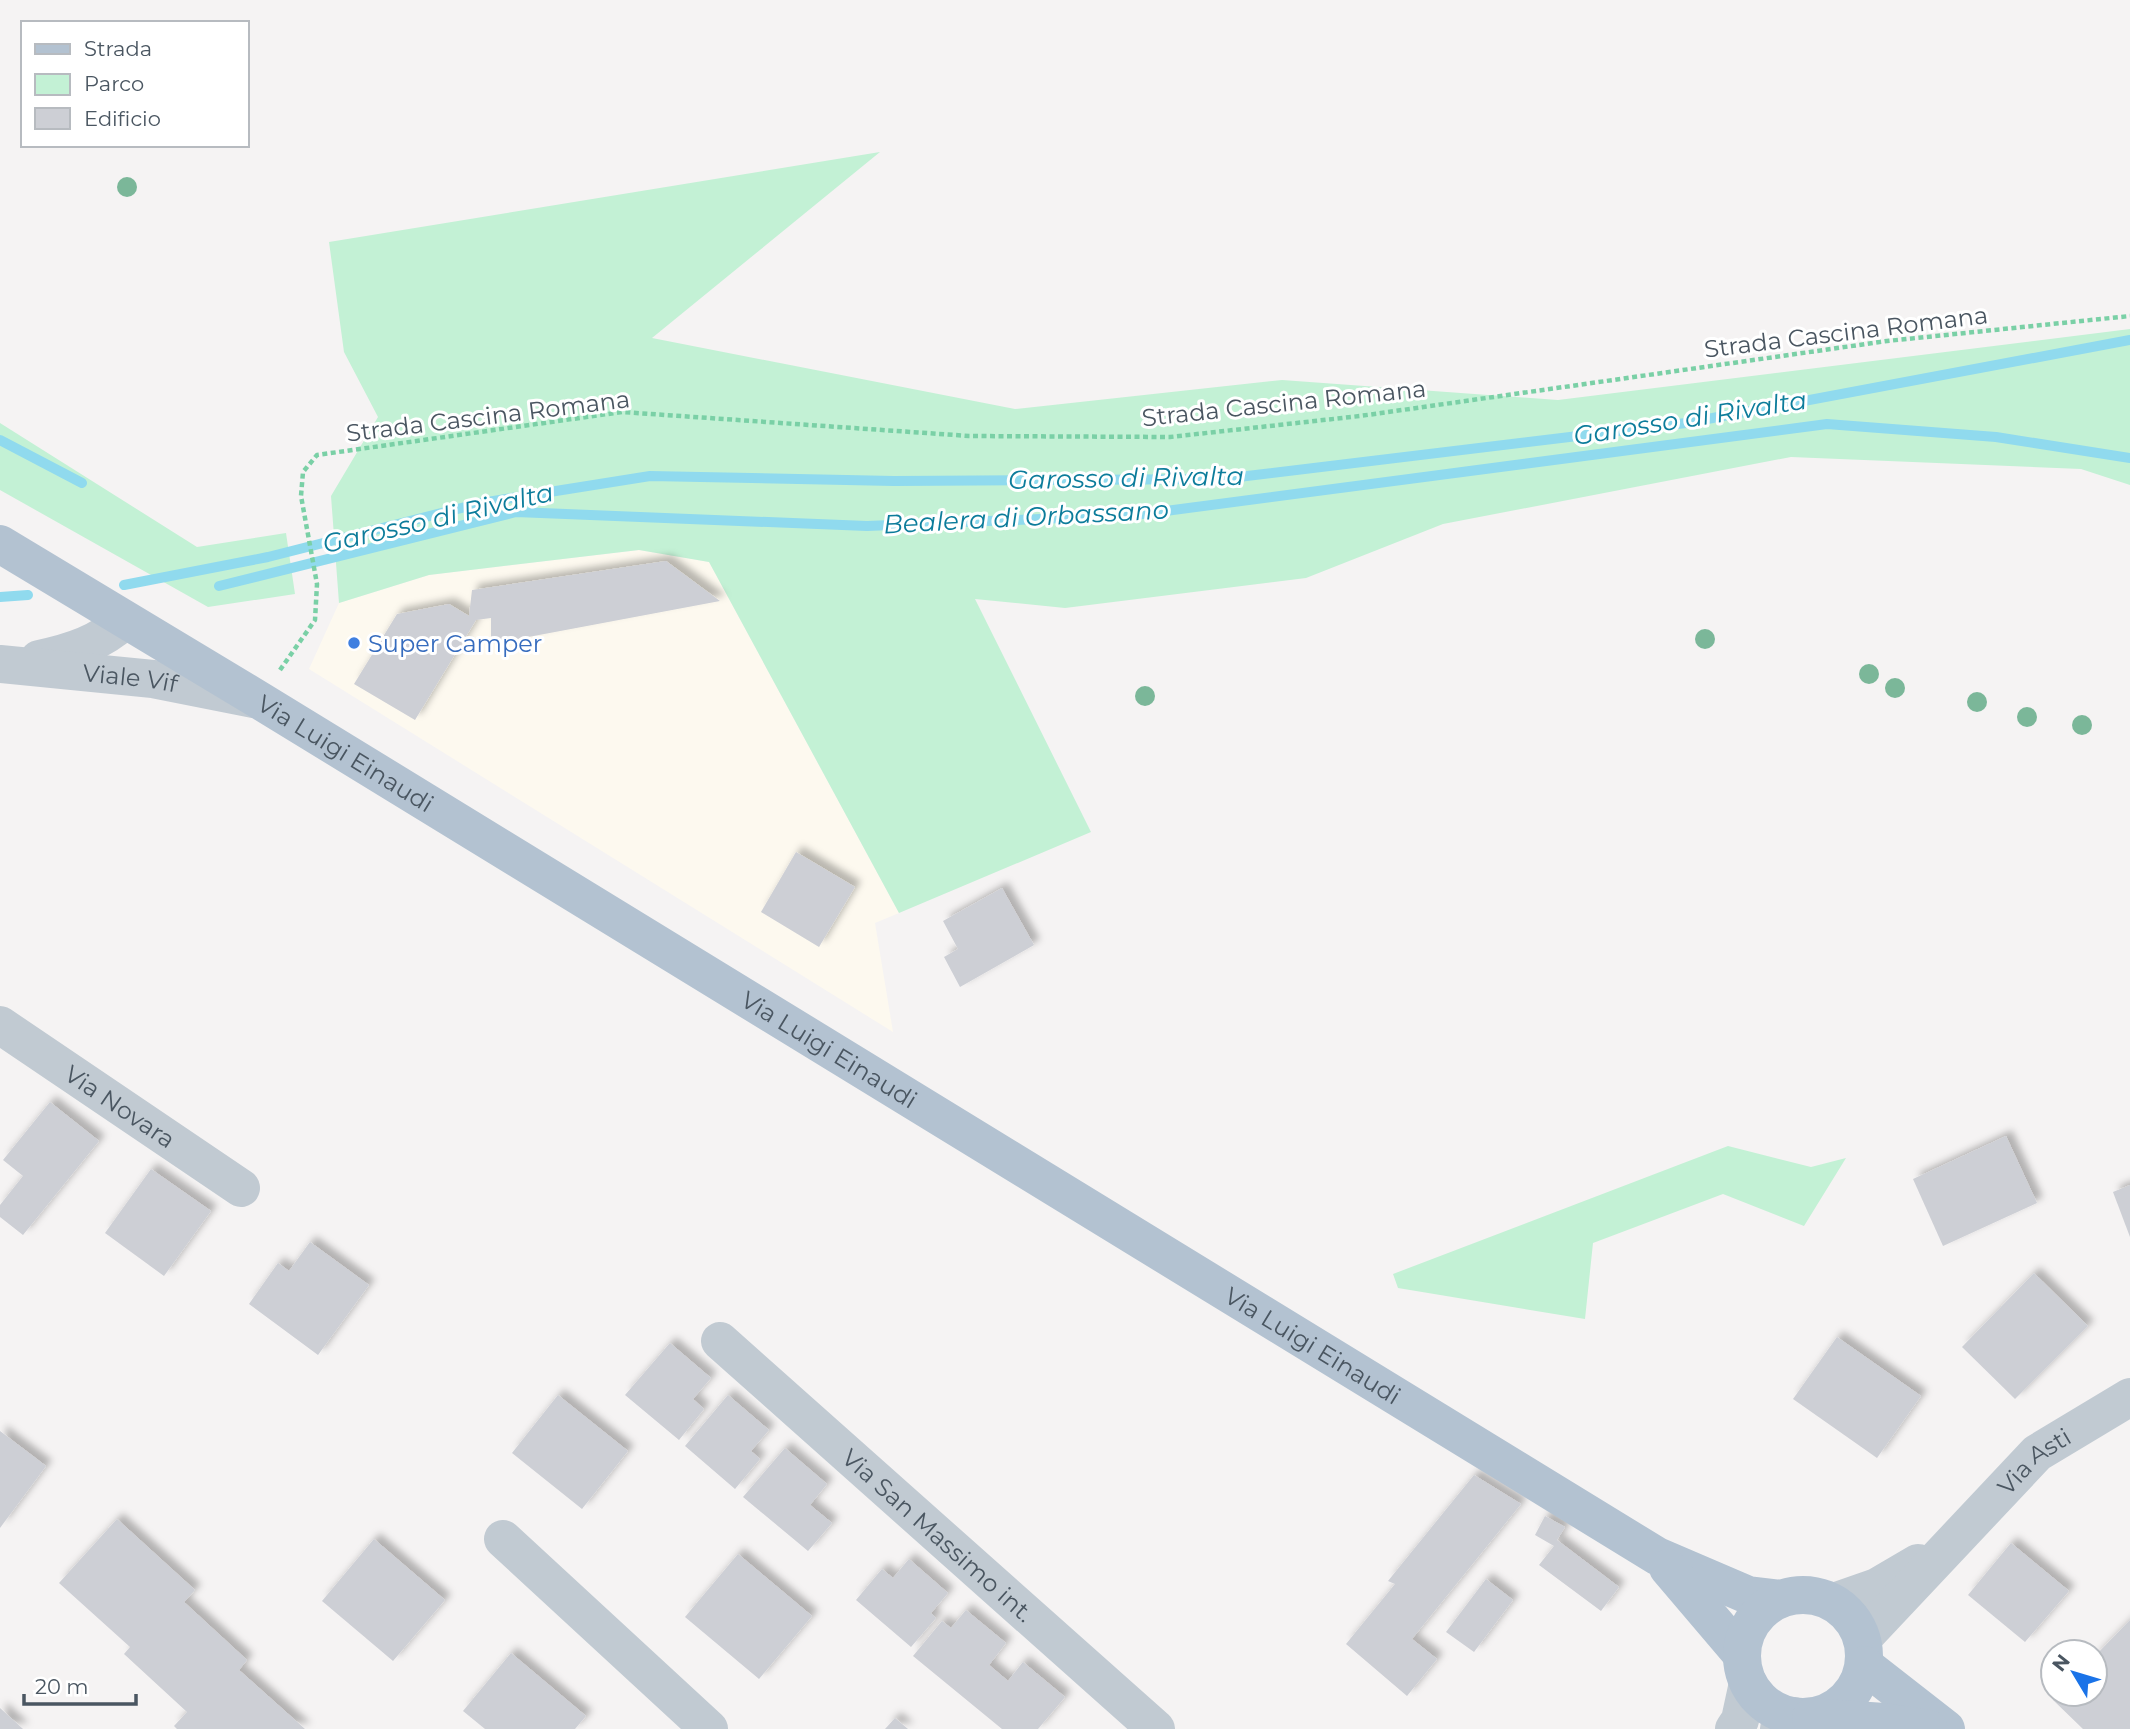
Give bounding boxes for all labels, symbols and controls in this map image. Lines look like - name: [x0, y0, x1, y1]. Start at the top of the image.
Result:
- legend: [21, 21, 248, 147]
- text: Strada: [84, 36, 152, 61]
- text: Parco: [84, 71, 144, 96]
- text: Edificio: [84, 106, 161, 131]
- street label: Strada Cascina Romana: [1702, 300, 1990, 364]
- street label: Strada Cascina Romana: [1140, 374, 1428, 432]
- street label: Strada Cascina Romana: [344, 384, 632, 448]
- water label: Garosso di Rivalta: [1571, 384, 1809, 452]
- water label: Garosso di Rivalta: [1008, 460, 1244, 496]
- water label: Garosso di Rivalta: [319, 476, 557, 560]
- water label: Bealera di Orbassano: [882, 494, 1170, 540]
- place label: Super Camper: [368, 629, 542, 658]
- marker: Super Camper: [346, 635, 362, 651]
- street label: Viale Vif: [82, 658, 181, 698]
- street label: Via Luigi Einaudi: [252, 688, 439, 818]
- street label: Via Luigi Einaudi: [736, 984, 922, 1114]
- street label: Via Novara: [59, 1059, 181, 1154]
- street label: Via Luigi Einaudi: [1220, 1280, 1406, 1410]
- street label: Via Asti: [1991, 1422, 2076, 1500]
- street label: Via San Massimo int.: [836, 1442, 1040, 1628]
- north arrow: [2039, 1638, 2109, 1708]
- text: N: [2047, 1650, 2075, 1676]
- scale bar: [24, 1662, 136, 1706]
- text: 20 m: [35, 1674, 89, 1699]

